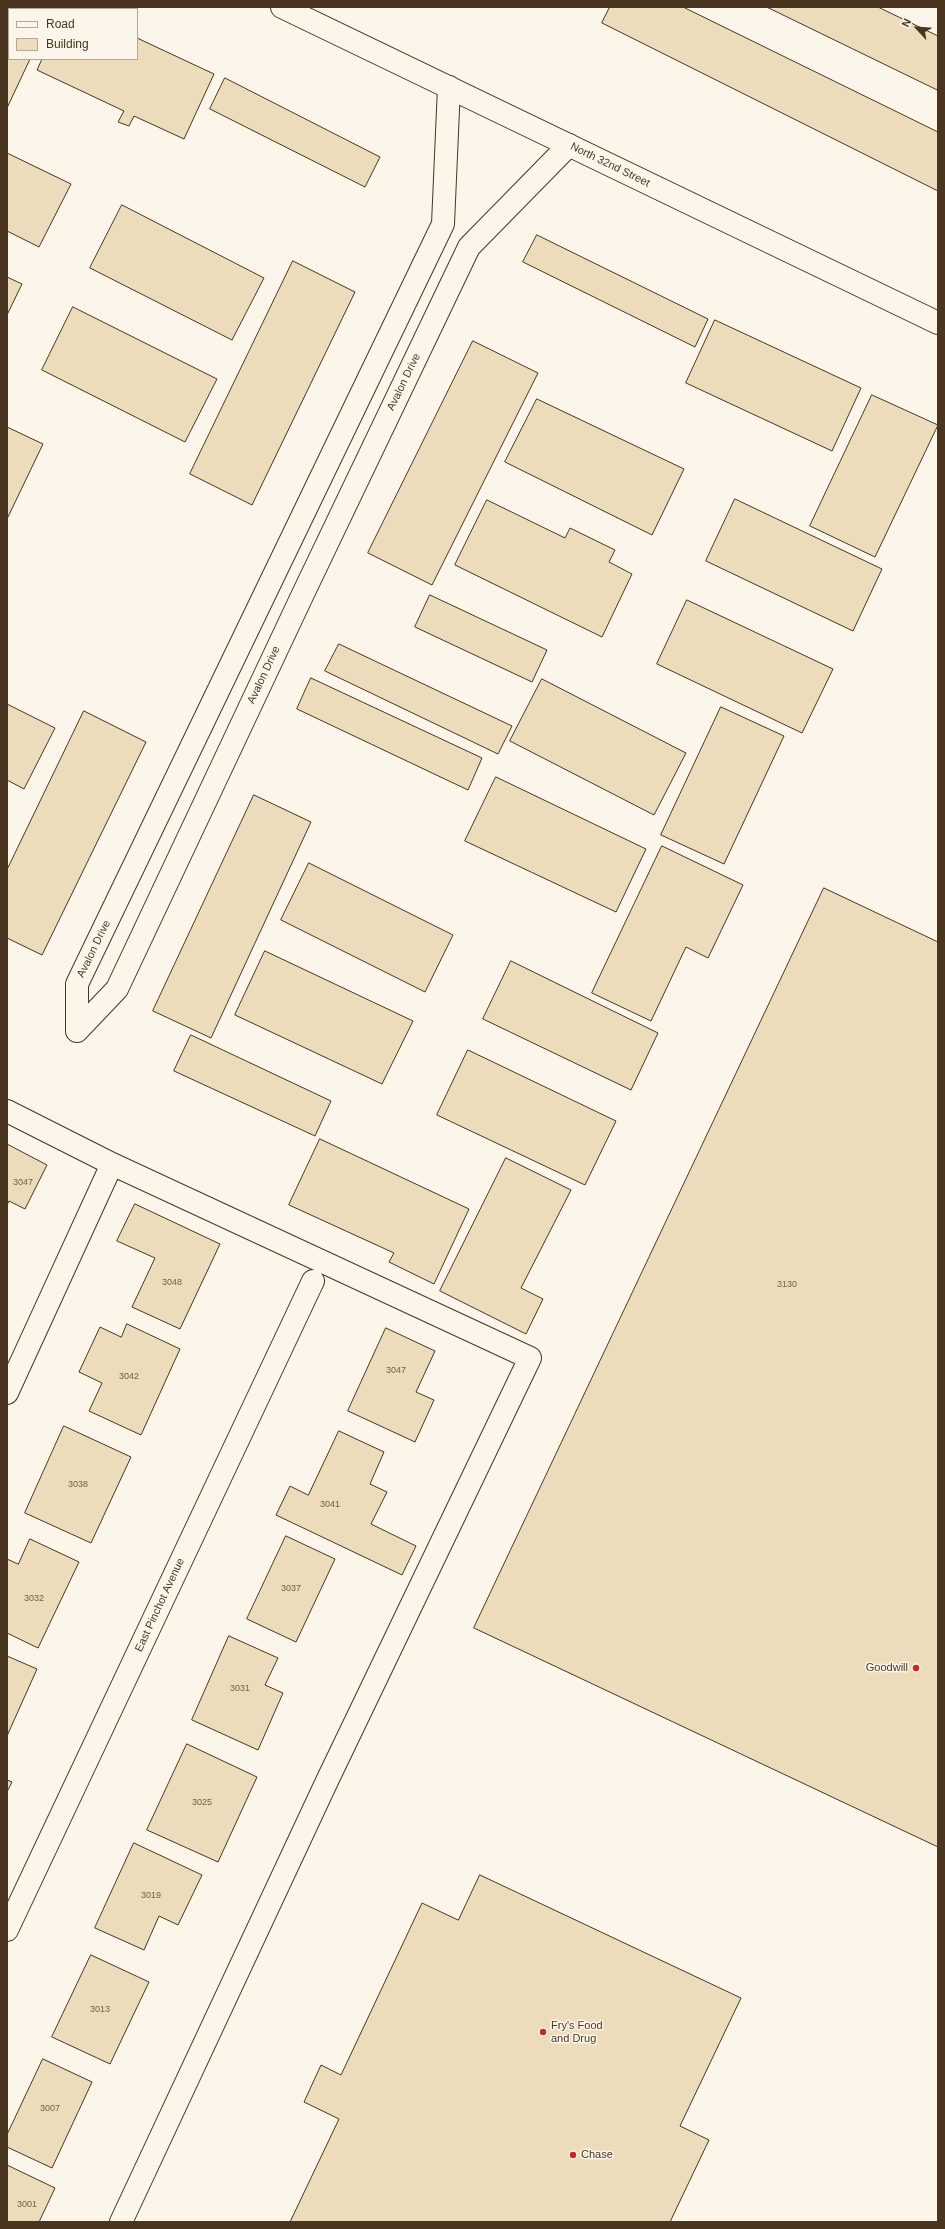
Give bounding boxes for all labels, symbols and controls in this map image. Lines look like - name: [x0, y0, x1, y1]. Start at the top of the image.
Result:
- legend: [8, 8, 138, 60]
- north arrow: [897, 8, 937, 48]
- text: Road: [46, 17, 75, 31]
- text: N: [899, 17, 913, 29]
- text: Building: [46, 37, 89, 51]
- street label: North 32nd Street: [568, 140, 652, 190]
- street label: Avalon Drive: [384, 351, 424, 413]
- street label: Avalon Drive: [245, 644, 283, 706]
- street label: Avalon Drive: [74, 918, 114, 980]
- house number: 3047: [13, 1178, 33, 1188]
- house number: 3048: [162, 1278, 182, 1288]
- house number: 3130: [777, 1280, 797, 1290]
- house number: 3047: [386, 1366, 406, 1376]
- house number: 3042: [119, 1372, 139, 1382]
- house number: 3038: [68, 1480, 88, 1490]
- house number: 3041: [320, 1500, 340, 1510]
- street label: East Pinchot Avenue: [132, 1556, 188, 1654]
- house number: 3037: [281, 1584, 301, 1594]
- house number: 3032: [24, 1594, 44, 1604]
- place label: Goodwill: [866, 1661, 908, 1675]
- marker: Goodwill: [911, 1663, 921, 1673]
- house number: 3031: [230, 1684, 250, 1694]
- house number: 3025: [192, 1798, 212, 1808]
- house number: 3019: [141, 1891, 161, 1901]
- house number: 3013: [90, 2005, 110, 2015]
- place label: Fry's Food and Drug: [551, 2019, 603, 2045]
- marker: Fry's Food and Drug: [538, 2027, 548, 2037]
- house number: 3007: [40, 2104, 60, 2114]
- place label: Chase: [581, 2148, 613, 2162]
- marker: Chase: [568, 2150, 578, 2160]
- house number: 3001: [17, 2200, 37, 2210]

